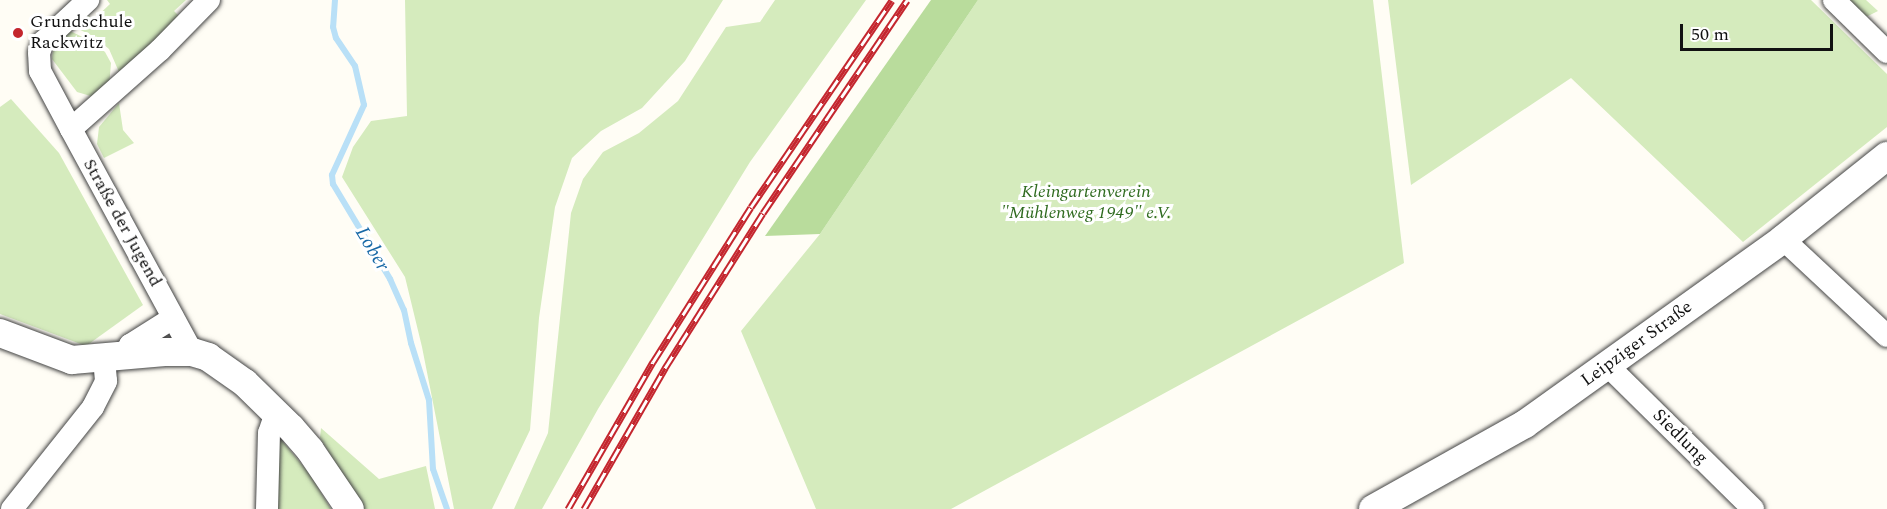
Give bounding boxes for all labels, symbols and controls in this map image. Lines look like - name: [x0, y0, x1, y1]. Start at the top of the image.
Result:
- place label: Grundschule Rackwitz: [30, 12, 133, 54]
- scale bar: [1683, 12, 1836, 50]
- text: 50 m: [1691, 21, 1729, 48]
- marker: Grundschule Rackwitz: [11, 26, 25, 40]
- street label: Straße der Jugend: [78, 155, 166, 291]
- park label: Kleingartenverein "Mühlenweg 1949" e.V.: [1001, 182, 1171, 224]
- water label: Lober: [350, 223, 394, 275]
- street label: Leipziger Straße: [1577, 296, 1697, 392]
- street label: Siedlung: [1648, 405, 1712, 469]

